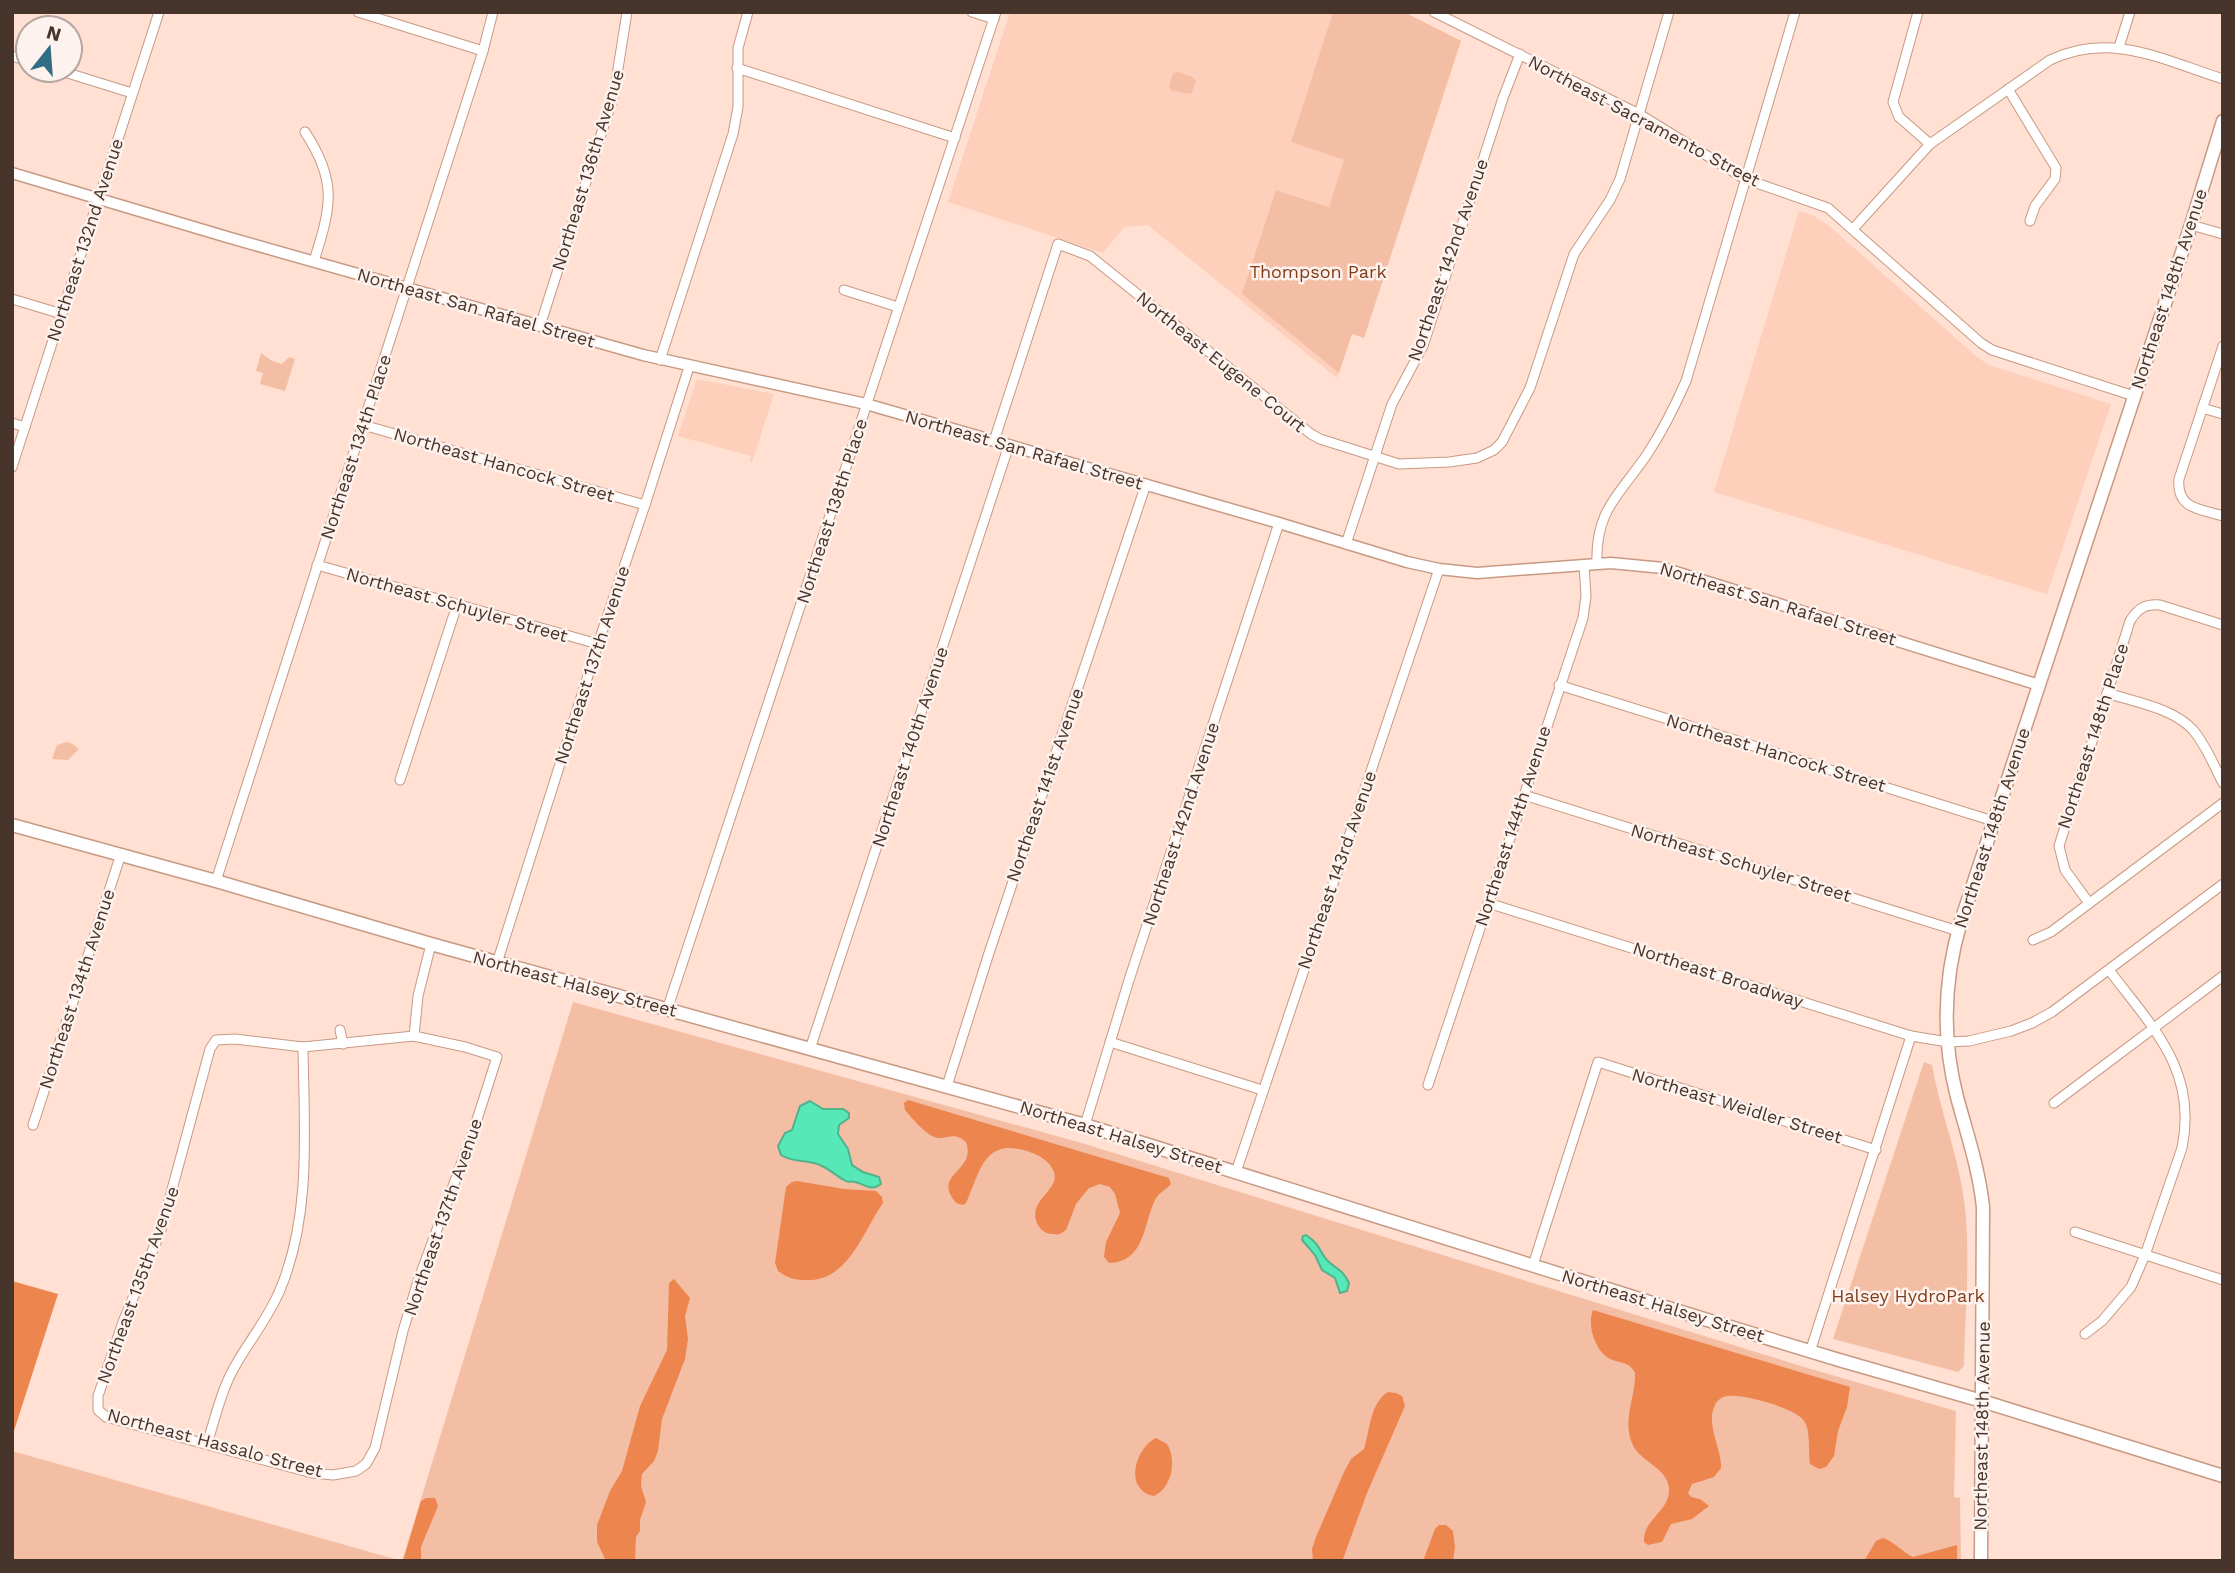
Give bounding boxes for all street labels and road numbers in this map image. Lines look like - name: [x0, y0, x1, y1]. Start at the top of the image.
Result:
- street label: Northeast Sacramento Street: [1525, 50, 1764, 191]
- street label: Northeast 136th Avenue: [547, 67, 628, 273]
- street label: Northeast 132nd Avenue: [42, 136, 127, 344]
- street label: Northeast 142nd Avenue: [1403, 156, 1492, 364]
- street label: Northeast 148th Avenue: [2126, 186, 2211, 392]
- street label: Northeast San Rafael Street: [355, 263, 598, 352]
- street label: Northeast Eugene Court: [1132, 287, 1311, 437]
- street label: Northeast 134th Place: [316, 352, 395, 542]
- street label: Northeast San Rafael Street: [903, 405, 1146, 494]
- street label: Northeast 138th Place: [792, 416, 871, 606]
- street label: Northeast Hancock Street: [391, 423, 617, 506]
- street label: Northeast San Rafael Street: [1657, 557, 1899, 650]
- street label: Northeast Schuyler Street: [344, 563, 571, 646]
- street label: Northeast 137th Avenue: [549, 563, 634, 767]
- street label: Northeast 148th Place: [2053, 640, 2132, 831]
- street label: Northeast 140th Avenue: [867, 644, 952, 850]
- street label: Northeast 141st Avenue: [1001, 685, 1088, 885]
- street label: Northeast Hancock Street: [1664, 709, 1889, 796]
- street label: Northeast 142nd Avenue: [1138, 719, 1223, 928]
- street label: Northeast 144th Avenue: [1470, 723, 1555, 929]
- street label: Northeast 148th Avenue: [1949, 725, 2034, 931]
- street label: Northeast 143rd Avenue: [1293, 768, 1380, 972]
- street label: Northeast Schuyler Street: [1628, 819, 1854, 906]
- street label: Northeast 134th Avenue: [34, 886, 119, 1091]
- street label: Northeast Broadway: [1630, 937, 1807, 1012]
- street label: Northeast Halsey Street: [471, 946, 680, 1021]
- street label: Northeast Weidler Street: [1629, 1063, 1845, 1148]
- street label: Northeast Halsey Street: [1017, 1096, 1225, 1177]
- street label: Northeast 137th Avenue: [399, 1115, 486, 1318]
- street label: Northeast 135th Avenue: [92, 1183, 183, 1386]
- street label: Northeast Halsey Street: [1559, 1265, 1767, 1346]
- street label: Northeast 148th Avenue: [1969, 1321, 1994, 1531]
- street label: Northeast Hassalo Street: [105, 1404, 326, 1482]

